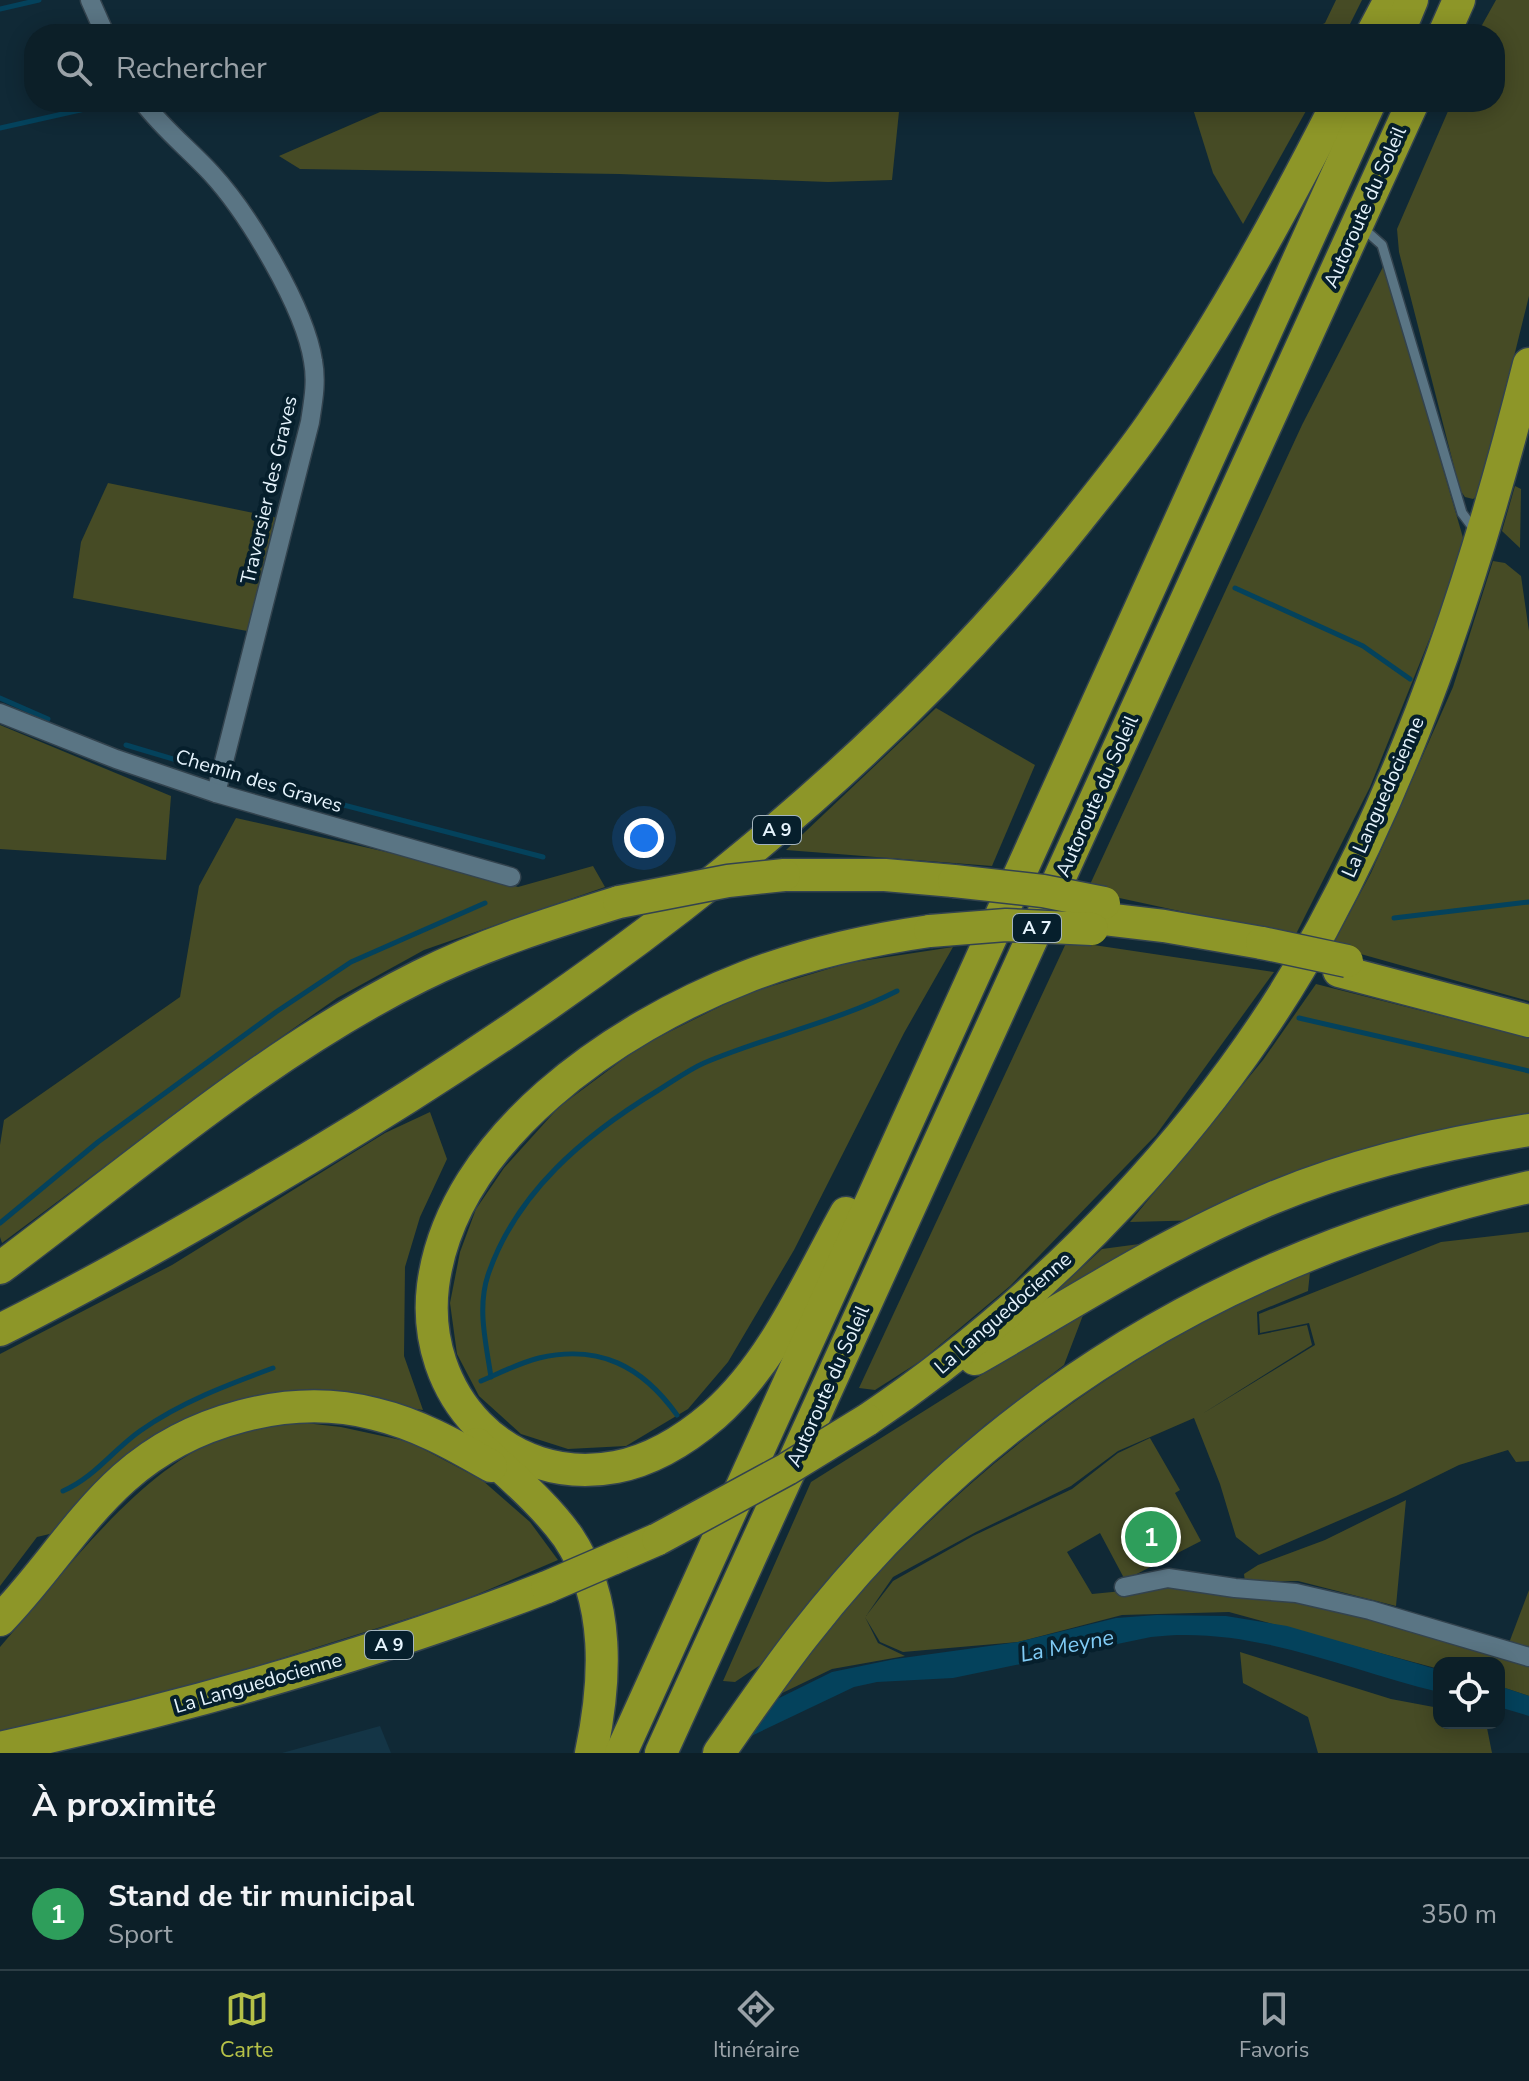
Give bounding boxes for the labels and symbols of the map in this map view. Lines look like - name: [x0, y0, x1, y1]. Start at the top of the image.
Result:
- street label: Autoroute du Soleil: [1317, 122, 1413, 292]
- street label: Traversier des Graves: [234, 393, 304, 587]
- street label: Autoroute du Soleil: [1049, 711, 1145, 881]
- street label: La Languedocienne: [1335, 712, 1431, 882]
- street label: Chemin des Graves: [172, 743, 346, 819]
- road number: A 9: [753, 816, 801, 844]
- your location: [624, 818, 664, 858]
- road number: A 7: [1013, 914, 1061, 942]
- street label: La Languedocienne: [929, 1246, 1077, 1380]
- street label: Autoroute du Soleil: [780, 1301, 876, 1471]
- pin: 1: [1125, 1507, 1177, 1567]
- water label: La Meyne: [1017, 1622, 1117, 1670]
- road number: A 9: [365, 1631, 413, 1659]
- street label: La Languedocienne: [171, 1646, 345, 1720]

